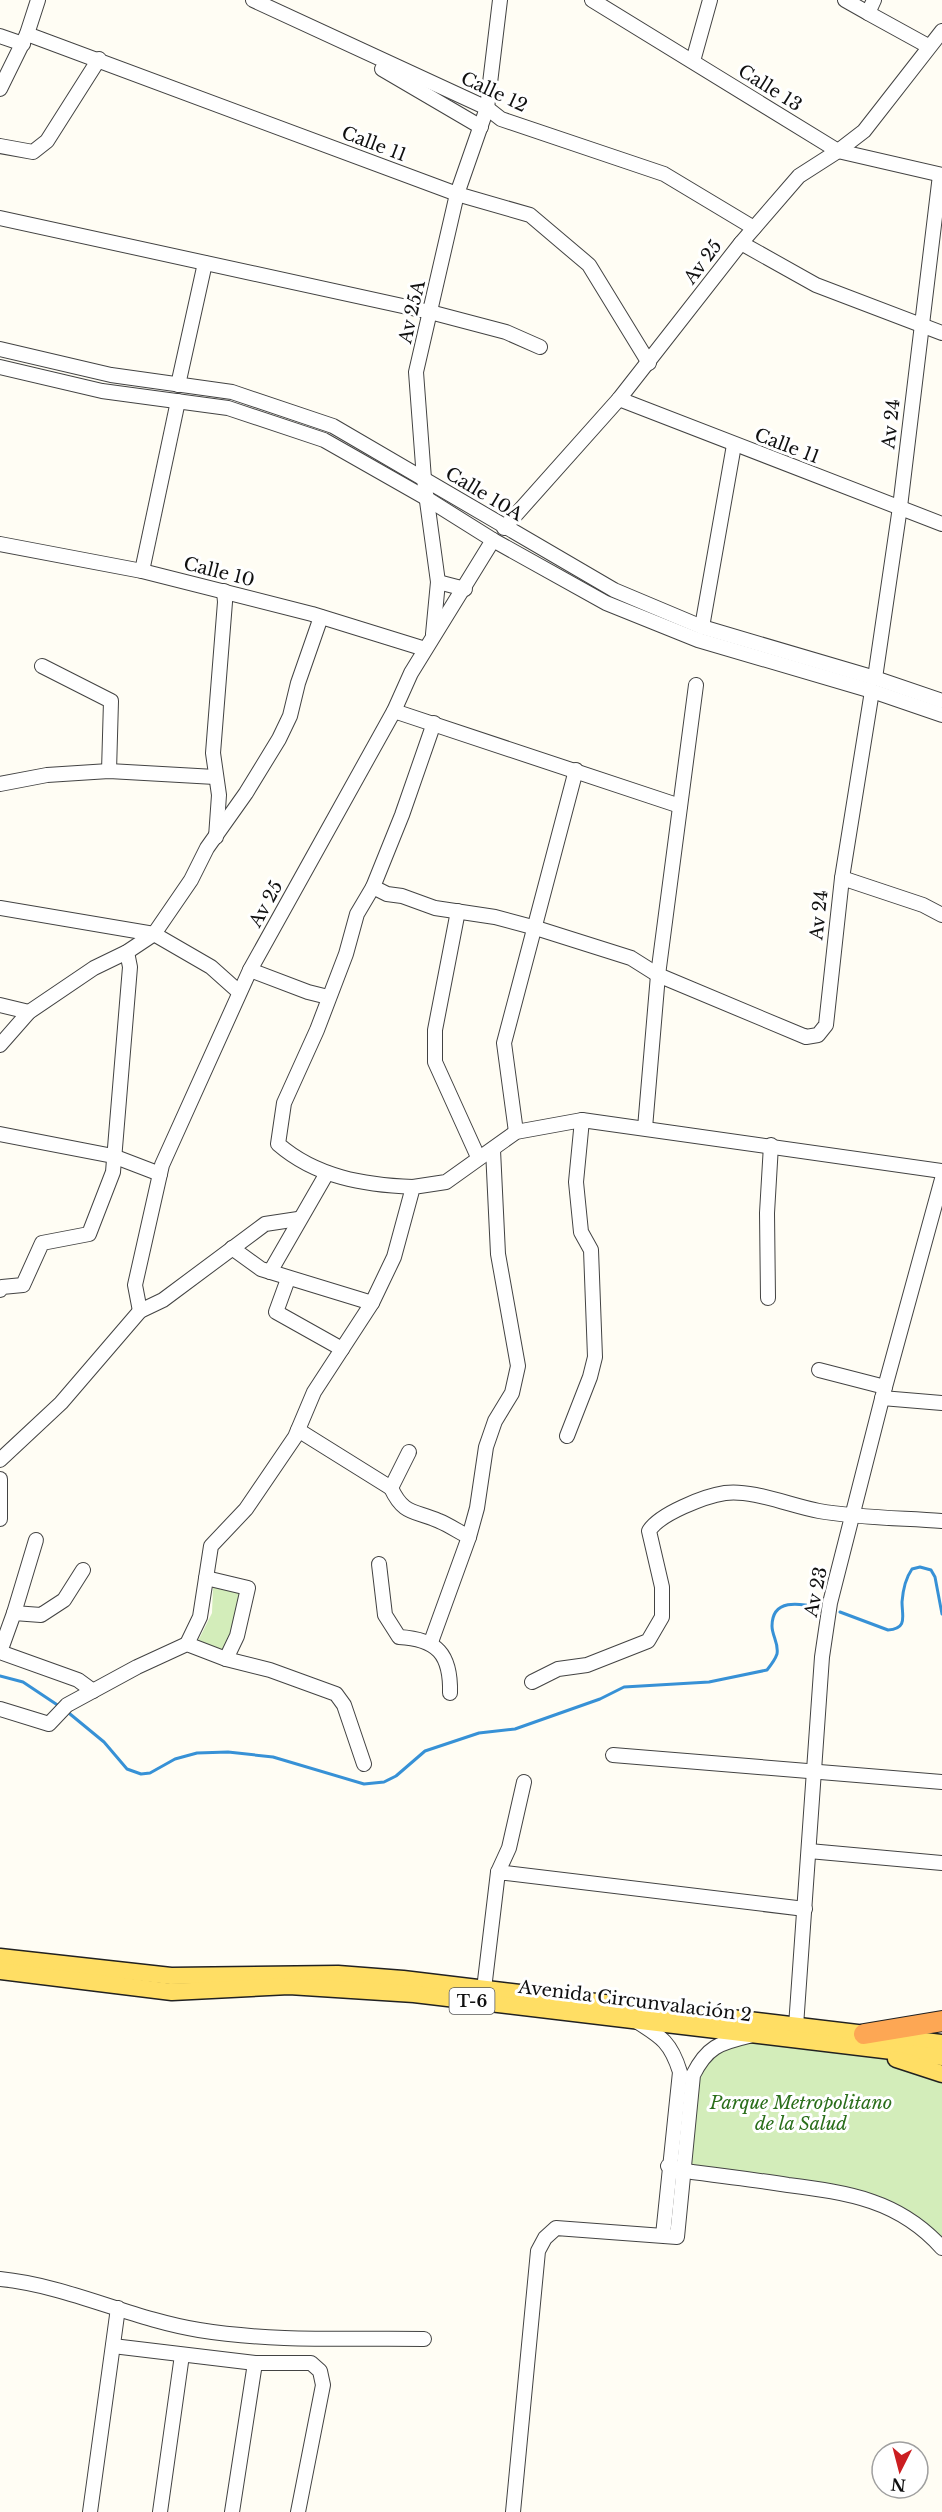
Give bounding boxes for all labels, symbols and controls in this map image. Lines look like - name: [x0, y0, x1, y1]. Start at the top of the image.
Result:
- street label: Calle 13: [734, 60, 806, 116]
- street label: Calle 12: [457, 67, 531, 117]
- street label: Calle 11: [338, 122, 410, 166]
- street label: Av 25: [679, 235, 727, 289]
- street label: Av 25A: [394, 277, 430, 346]
- street label: Av 24: [877, 398, 905, 451]
- street label: Calle 11: [751, 424, 823, 468]
- street label: Calle 10A: [441, 462, 527, 526]
- street label: Calle 10: [181, 553, 257, 591]
- street label: Av 25: [244, 877, 288, 932]
- street label: Av 24: [805, 889, 833, 942]
- street label: Av 23: [800, 1565, 832, 1620]
- street label: Avenida Circunvalación 2: [516, 1976, 753, 2026]
- road number: T-6: [450, 1988, 494, 2014]
- park label: Parque Metropolitano de la Salud: [709, 2092, 892, 2135]
- north arrow: [870, 2440, 930, 2500]
- text: N: [890, 2474, 907, 2496]

